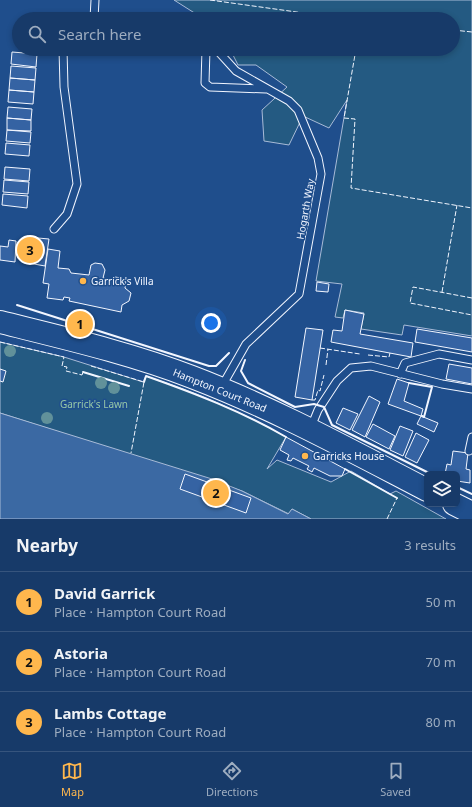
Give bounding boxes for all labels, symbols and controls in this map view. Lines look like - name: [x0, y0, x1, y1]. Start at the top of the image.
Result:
- search box: [12, 12, 460, 56]
- icon: search: [26, 23, 48, 45]
- text: Search here: [58, 24, 141, 44]
- street label: Hogarth Way: [293, 177, 317, 241]
- pin: 3: [17, 235, 43, 265]
- place label: Garrick's Villa: [91, 274, 154, 288]
- marker: Garrick's Villa: [78, 276, 88, 286]
- pin: 1: [67, 309, 93, 339]
- your location: [201, 313, 221, 333]
- street label: Hampton Court Road: [171, 365, 269, 415]
- park label: Garrick's Lawn: [60, 397, 128, 411]
- place label: Garricks House: [313, 449, 385, 463]
- marker: Garricks House: [300, 451, 310, 461]
- map controls: [424, 471, 460, 507]
- button: layers: [424, 471, 460, 507]
- pin: 2: [203, 478, 229, 508]
- text: Nearby: [16, 534, 78, 557]
- text: 3 results: [404, 536, 456, 554]
- text: David Garrick: [54, 583, 155, 603]
- text: 1: [25, 593, 33, 611]
- text: 50 m: [426, 593, 456, 611]
- text: Place · Hampton Court Road: [54, 603, 226, 621]
- text: Astoria: [54, 643, 108, 663]
- text: 2: [25, 653, 33, 671]
- text: 70 m: [426, 653, 456, 671]
- text: Place · Hampton Court Road: [54, 663, 226, 681]
- text: Lambs Cottage: [54, 703, 166, 723]
- text: 3: [25, 713, 33, 731]
- text: 80 m: [426, 713, 456, 731]
- text: Place · Hampton Court Road: [54, 723, 226, 741]
- tab: Map: [61, 760, 84, 799]
- tab: Directions: [206, 760, 258, 799]
- tab: Saved: [380, 760, 411, 799]

